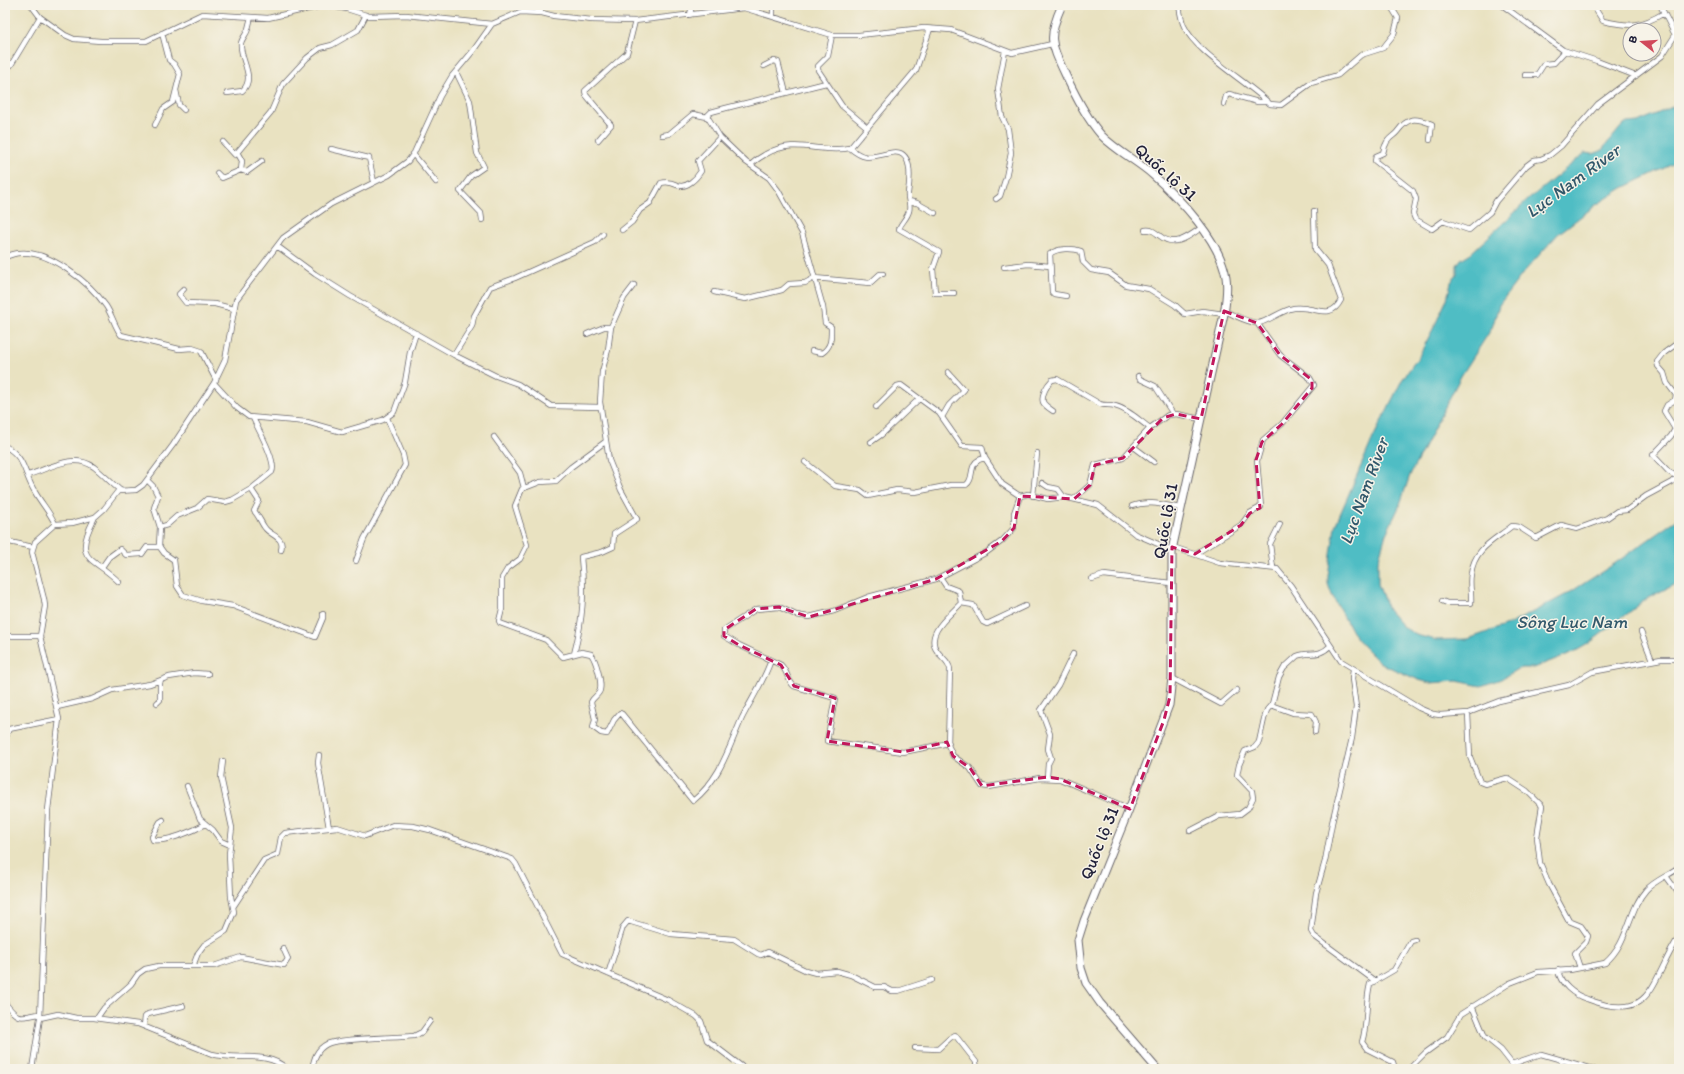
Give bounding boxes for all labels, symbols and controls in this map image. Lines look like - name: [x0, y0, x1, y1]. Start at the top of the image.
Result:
- north arrow: [1622, 22, 1662, 62]
- text: B: [1626, 34, 1640, 45]
- water label: Lục Nam River: [1521, 138, 1626, 223]
- street label: Quốc lộ 31: [1131, 139, 1201, 205]
- water label: Lục Nam River: [1335, 433, 1394, 547]
- street label: Quốc lộ 31: [1148, 481, 1182, 561]
- water label: Sông Lục Nam: [1517, 611, 1628, 633]
- street label: Quốc lộ 31: [1075, 804, 1123, 882]

